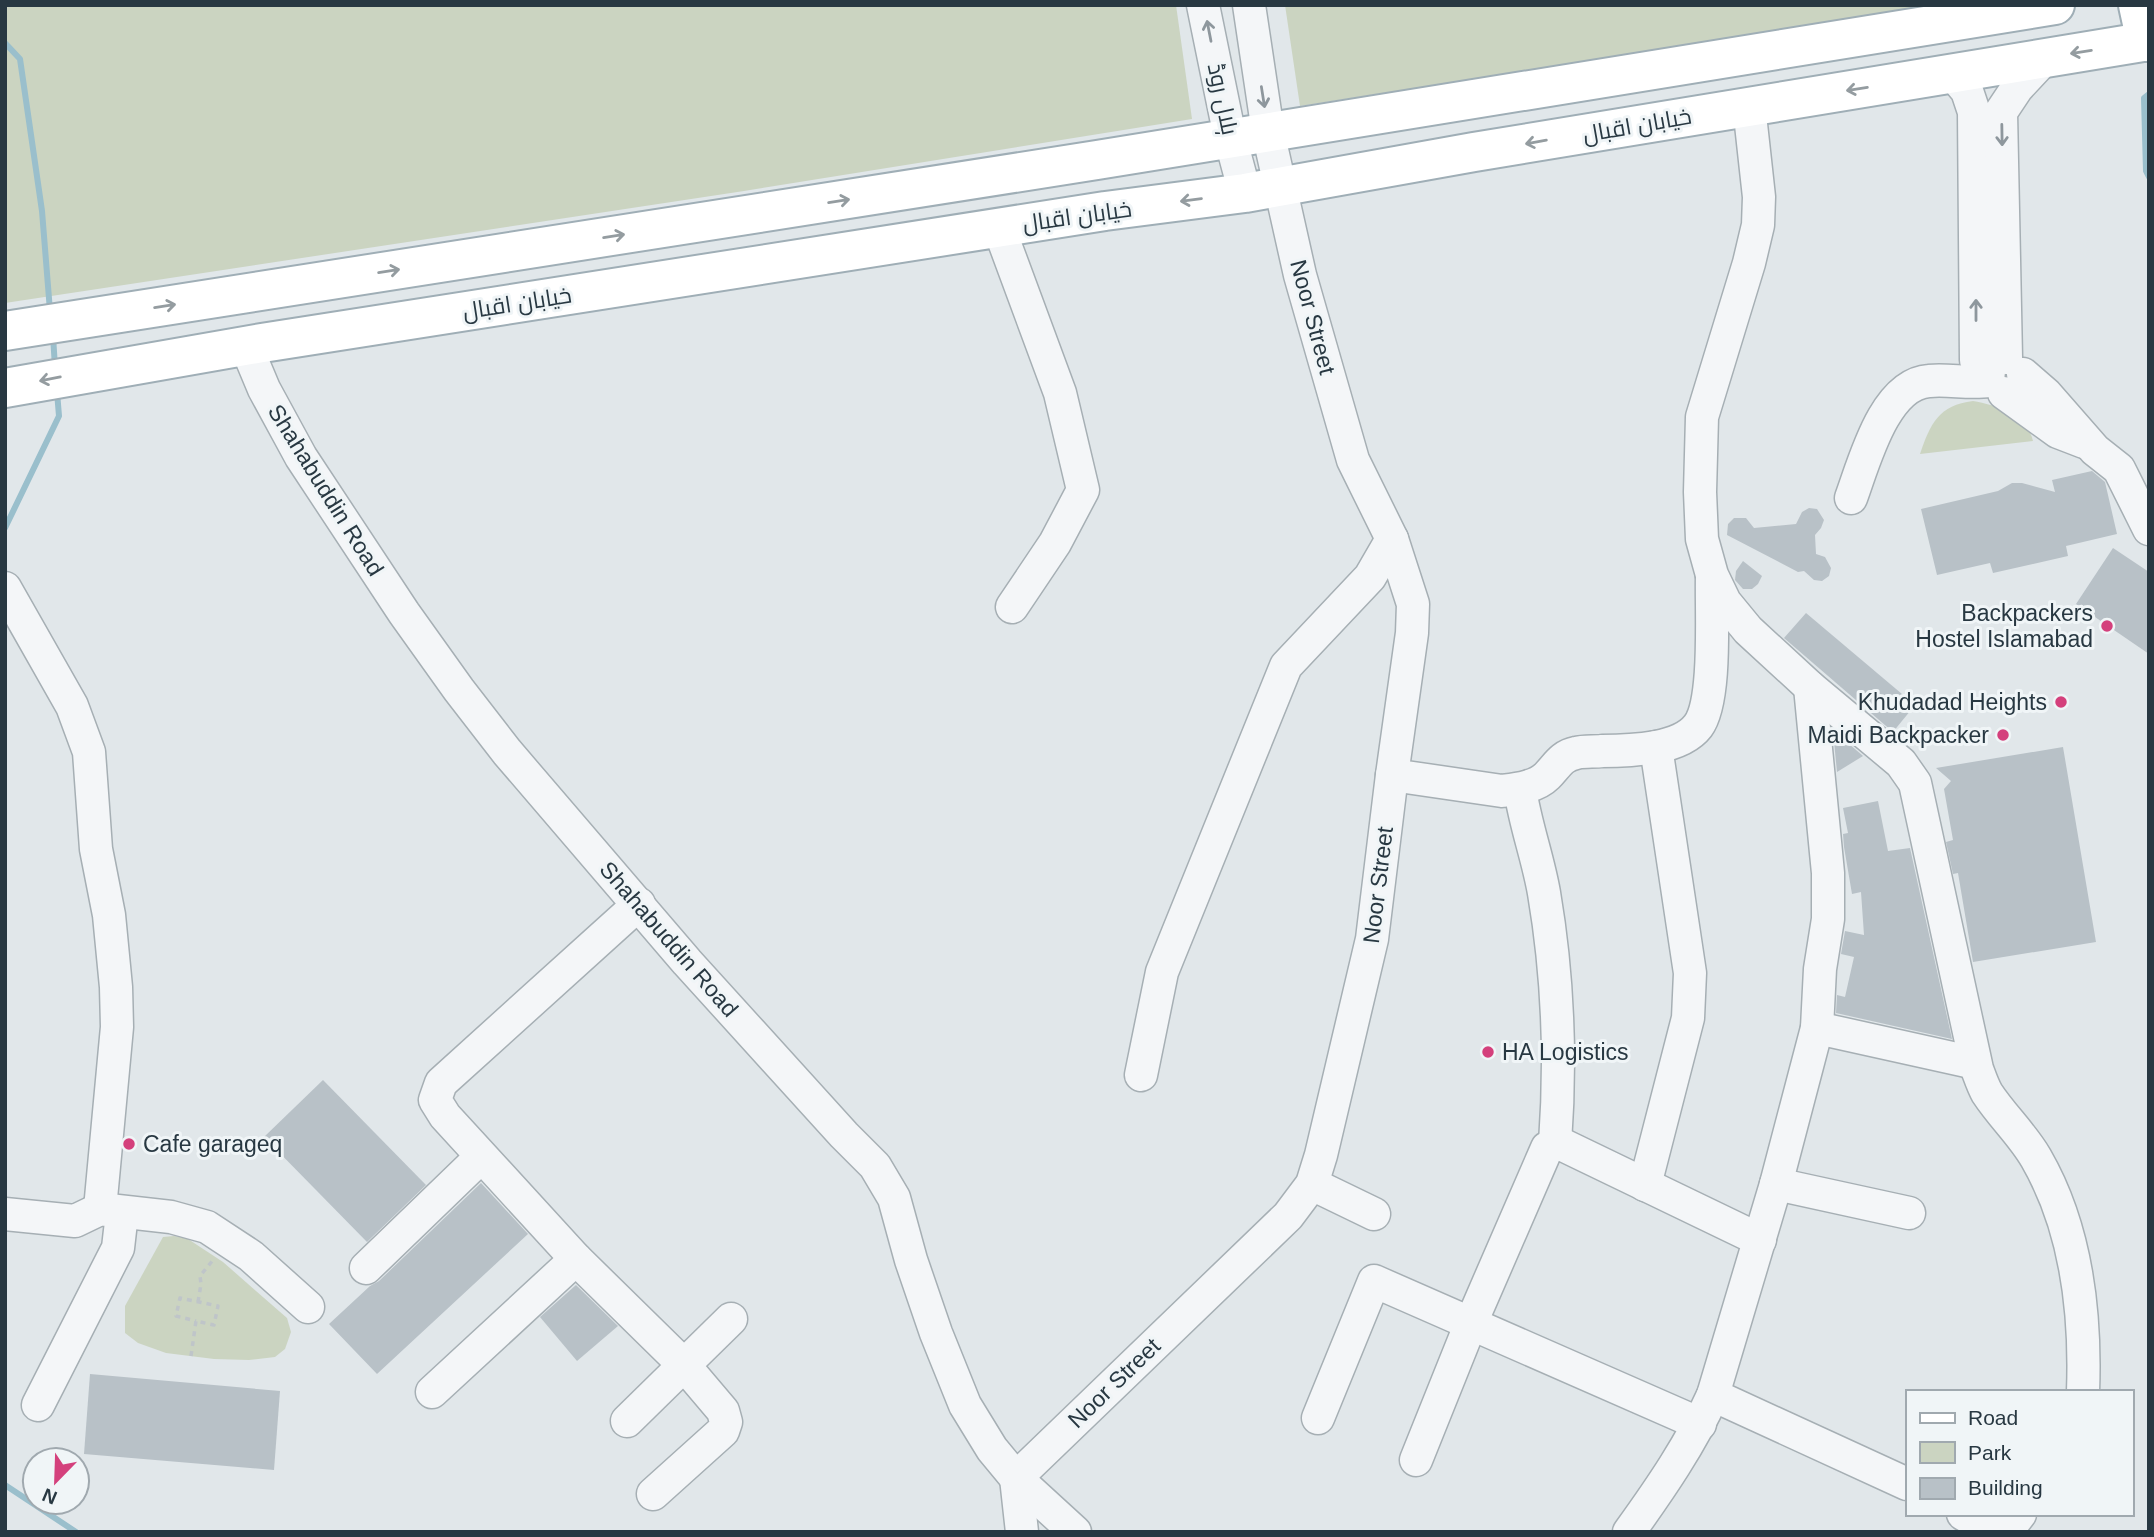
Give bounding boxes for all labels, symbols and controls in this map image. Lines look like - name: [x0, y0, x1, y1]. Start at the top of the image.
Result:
- one-way arrow: [1201, 20, 1215, 43]
- one-way arrow: [2070, 46, 2093, 59]
- street label: ہلال روڈ: [1201, 61, 1243, 138]
- one-way arrow: [1846, 83, 1869, 96]
- one-way arrow: [1257, 85, 1270, 108]
- street label: خیابان اقبال: [1581, 103, 1694, 148]
- one-way arrow: [1995, 123, 2008, 146]
- one-way arrow: [1525, 136, 1548, 149]
- one-way arrow: [827, 194, 850, 207]
- one-way arrow: [1180, 194, 1203, 207]
- street label: خیابان اقبال: [1021, 195, 1133, 238]
- one-way arrow: [602, 229, 625, 242]
- street label: Noor Street: [1285, 257, 1341, 378]
- one-way arrow: [377, 264, 400, 277]
- street label: خیابان اقبال: [461, 282, 573, 325]
- one-way arrow: [1969, 299, 1982, 322]
- one-way arrow: [153, 300, 175, 313]
- one-way arrow: [39, 373, 61, 387]
- street label: Shahabuddin Road: [263, 400, 389, 580]
- place label: Backpackers Hostel Islamabad: [1915, 600, 2093, 652]
- marker: Backpackers Hostel Islamabad: [2099, 618, 2115, 634]
- place label: Khudadad Heights: [1858, 689, 2047, 715]
- marker: Khudadad Heights: [2053, 694, 2069, 710]
- place label: Maidi Backpacker: [1807, 722, 1989, 748]
- marker: Maidi Backpacker: [1995, 727, 2011, 743]
- street label: Noor Street: [1358, 824, 1398, 945]
- street label: Shahabuddin Road: [595, 856, 743, 1022]
- place label: HA Logistics: [1502, 1039, 1629, 1065]
- marker: HA Logistics: [1480, 1044, 1496, 1060]
- place label: Cafe garageq: [143, 1131, 282, 1157]
- marker: Cafe garageq: [121, 1136, 137, 1152]
- street label: Noor Street: [1063, 1332, 1166, 1433]
- legend: [1906, 1390, 2133, 1516]
- text: Road: [1968, 1406, 2018, 1429]
- text: Park: [1968, 1441, 2012, 1464]
- north arrow: [21, 1446, 91, 1516]
- text: Building: [1968, 1476, 2043, 1499]
- text: N: [39, 1484, 60, 1509]

